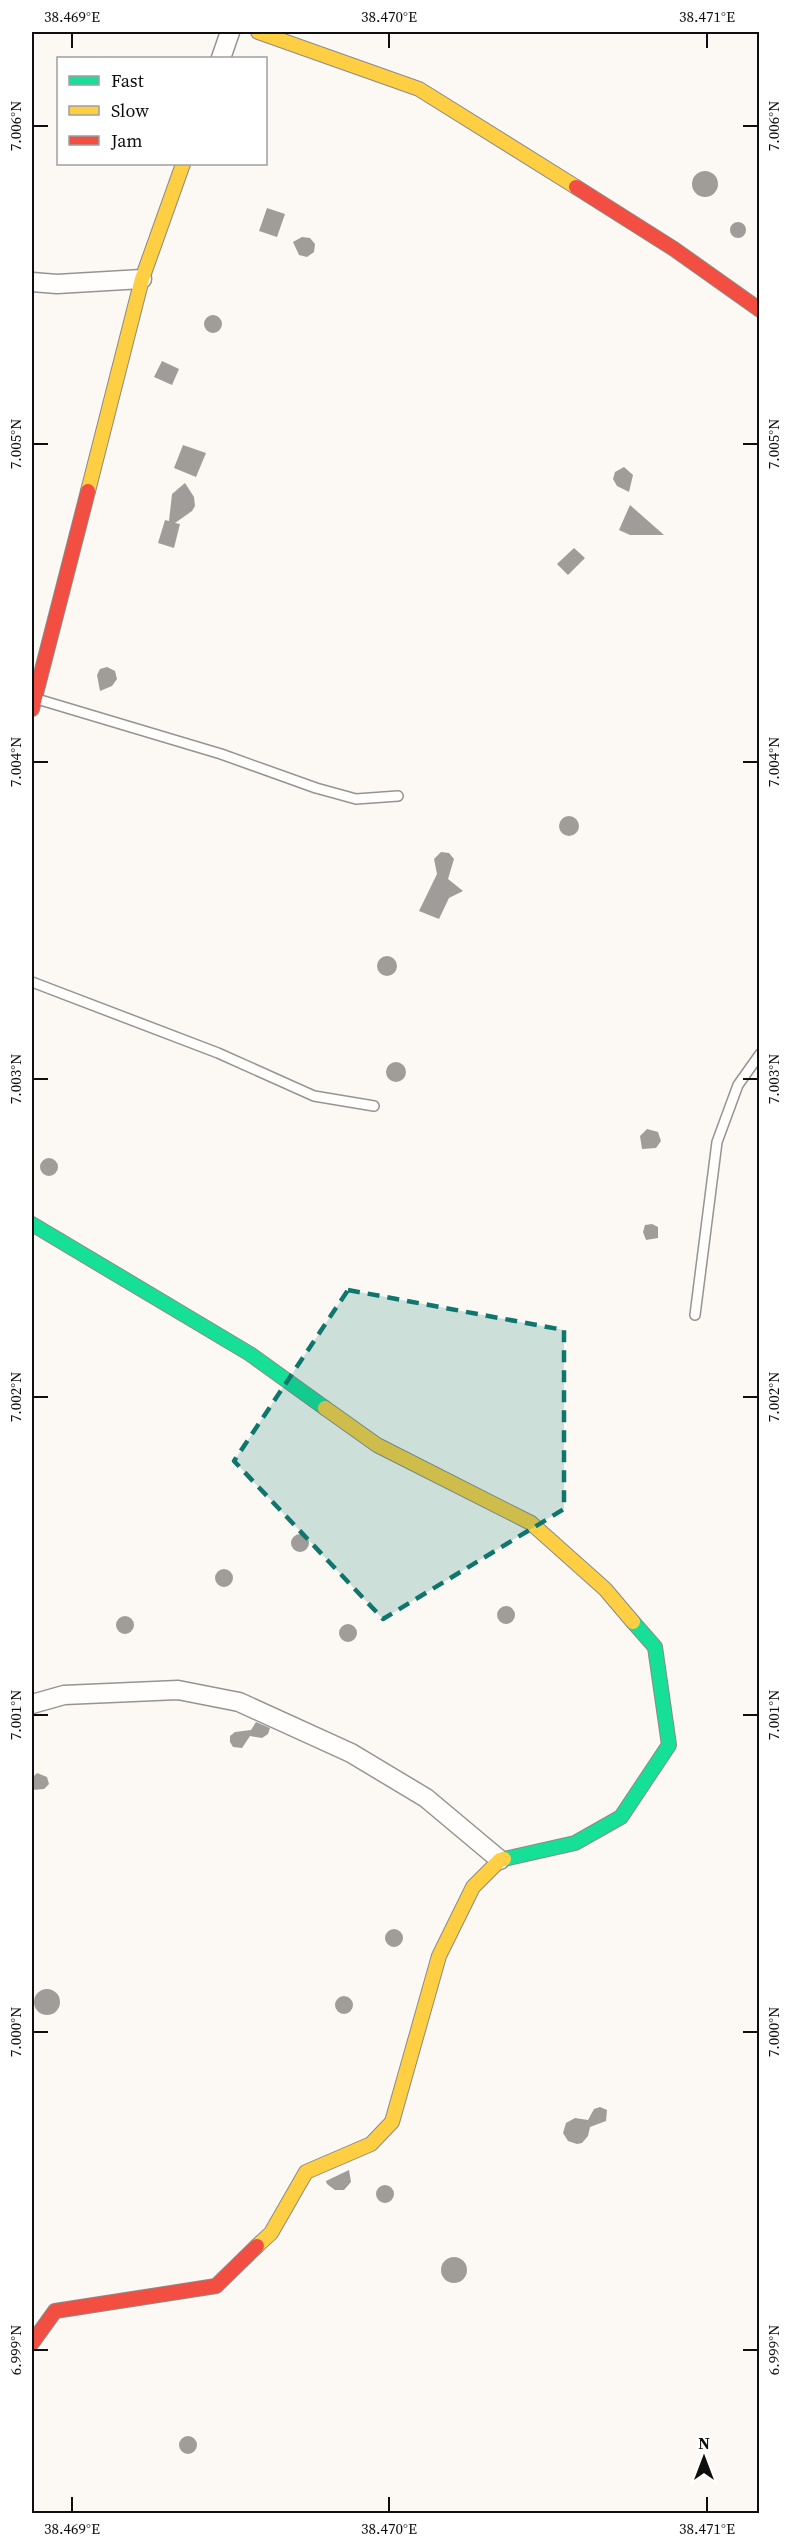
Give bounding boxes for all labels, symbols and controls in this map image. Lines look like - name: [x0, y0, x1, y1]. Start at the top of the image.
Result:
- text: 38.469°E: [44, 6, 100, 27]
- text: 38.470°E: [361, 6, 417, 27]
- text: 38.471°E: [679, 6, 735, 27]
- legend: [57, 57, 267, 165]
- text: Fast: [111, 68, 144, 93]
- text: Slow: [111, 98, 149, 123]
- text: 7.006°N: [5, 101, 26, 151]
- text: 7.006°N: [763, 101, 784, 151]
- text: Jam: [110, 128, 143, 153]
- text: 7.005°N: [5, 419, 26, 469]
- text: 7.005°N: [763, 419, 784, 469]
- text: 7.004°N: [5, 737, 26, 787]
- text: 7.004°N: [763, 737, 784, 787]
- text: 7.003°N: [5, 1054, 26, 1104]
- text: 7.003°N: [763, 1054, 784, 1104]
- text: 7.002°N: [5, 1372, 26, 1422]
- text: 7.002°N: [763, 1372, 784, 1422]
- text: 7.001°N: [5, 1690, 26, 1740]
- text: 7.001°N: [763, 1690, 784, 1740]
- text: 7.000°N: [5, 2007, 26, 2057]
- text: 7.000°N: [763, 2007, 784, 2057]
- text: 6.999°N: [5, 2325, 26, 2375]
- text: 6.999°N: [763, 2325, 784, 2375]
- north arrow: [674, 2428, 734, 2488]
- text: N: [698, 2432, 710, 2454]
- text: 38.469°E: [44, 2518, 100, 2539]
- text: 38.470°E: [361, 2518, 417, 2539]
- text: 38.471°E: [679, 2518, 735, 2539]

